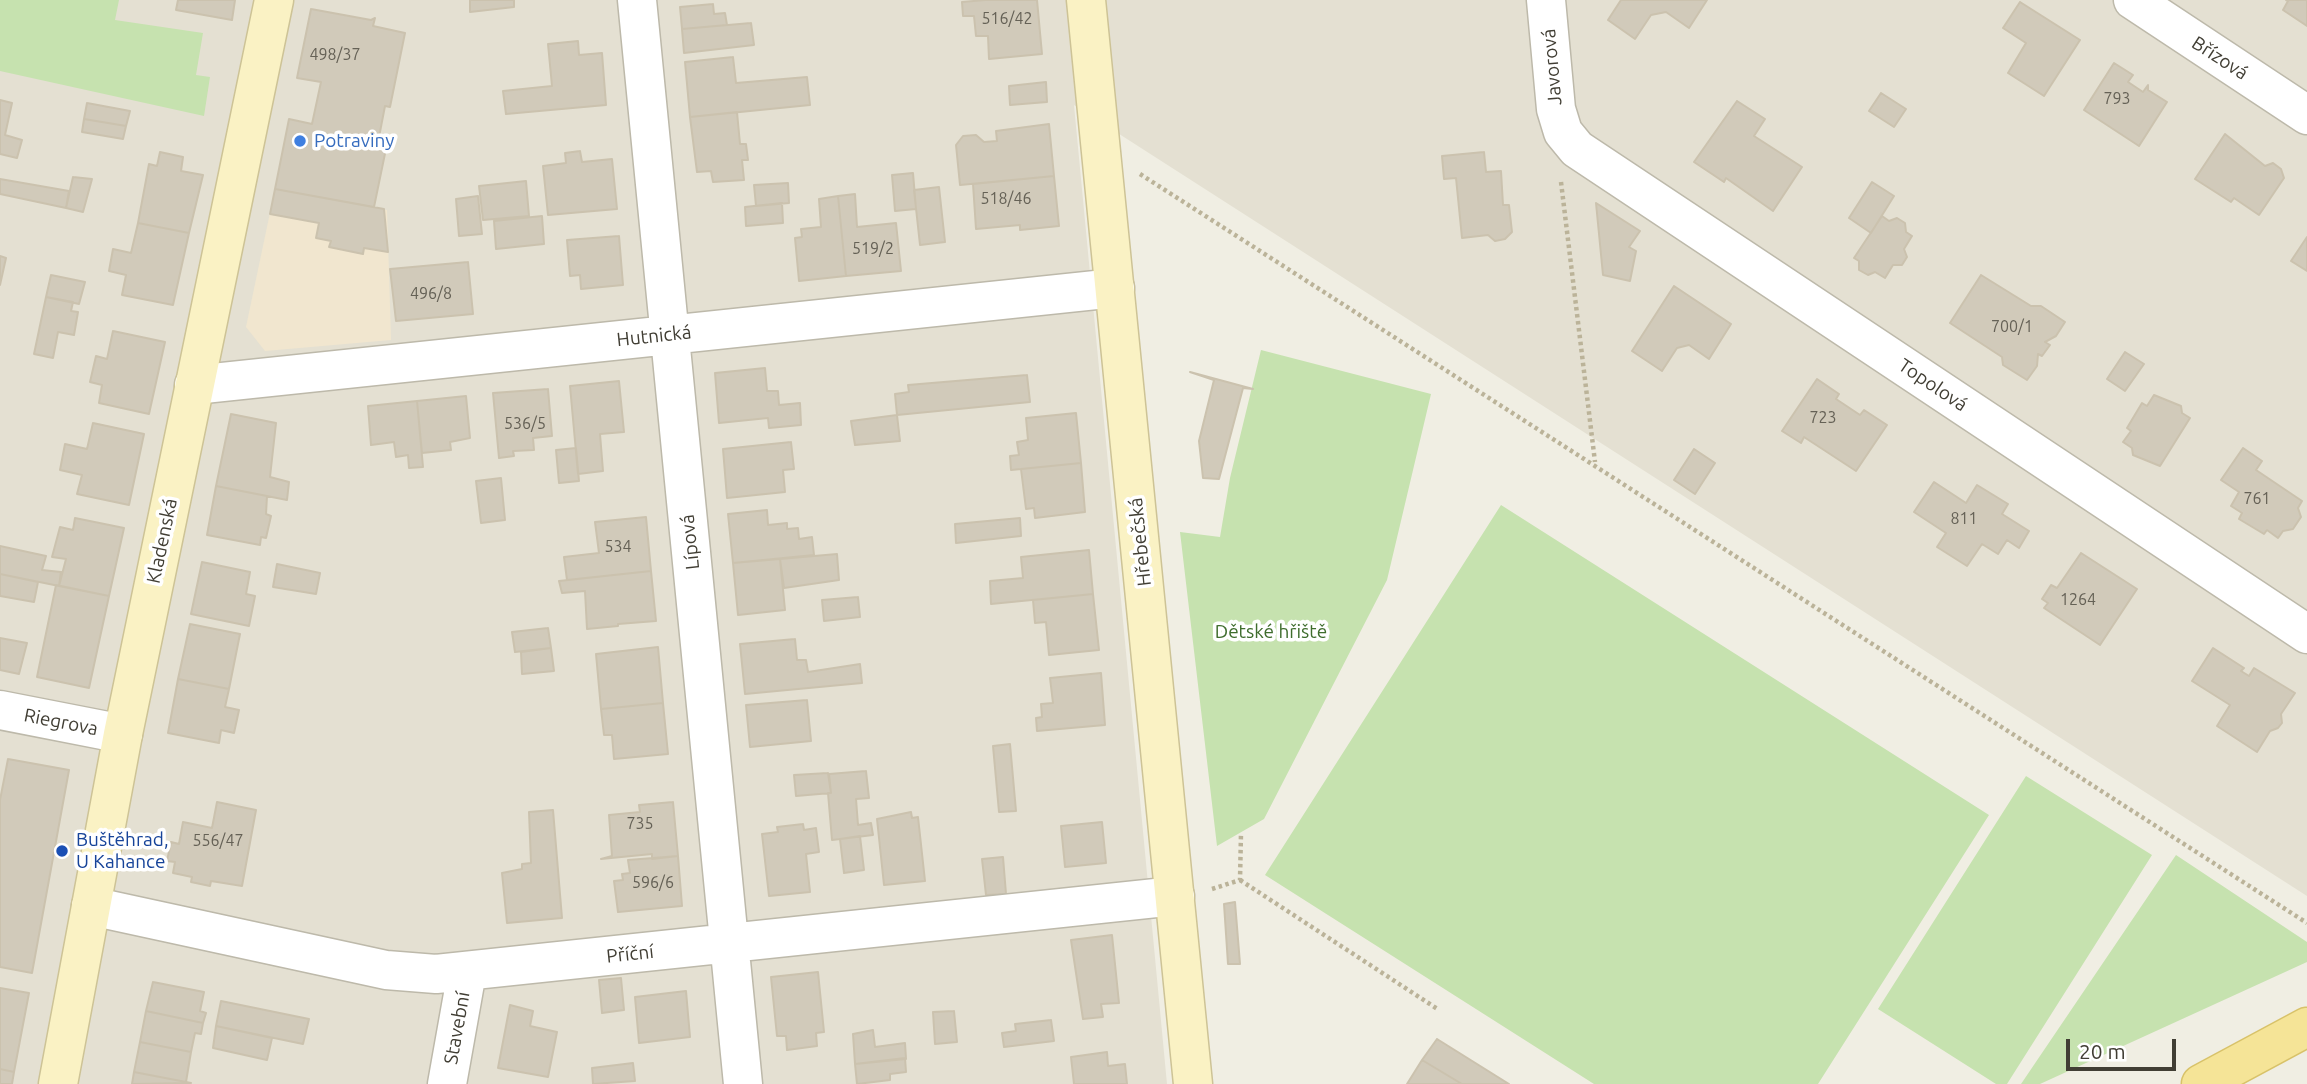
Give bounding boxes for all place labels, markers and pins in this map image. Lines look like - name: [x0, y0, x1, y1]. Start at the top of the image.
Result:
- place label: Potraviny: [314, 130, 394, 152]
- marker: Potraviny: [292, 133, 308, 149]
- place label: Buštěhrad, U Kahance: [76, 829, 169, 873]
- marker: Buštěhrad, U Kahance: [54, 843, 70, 859]

